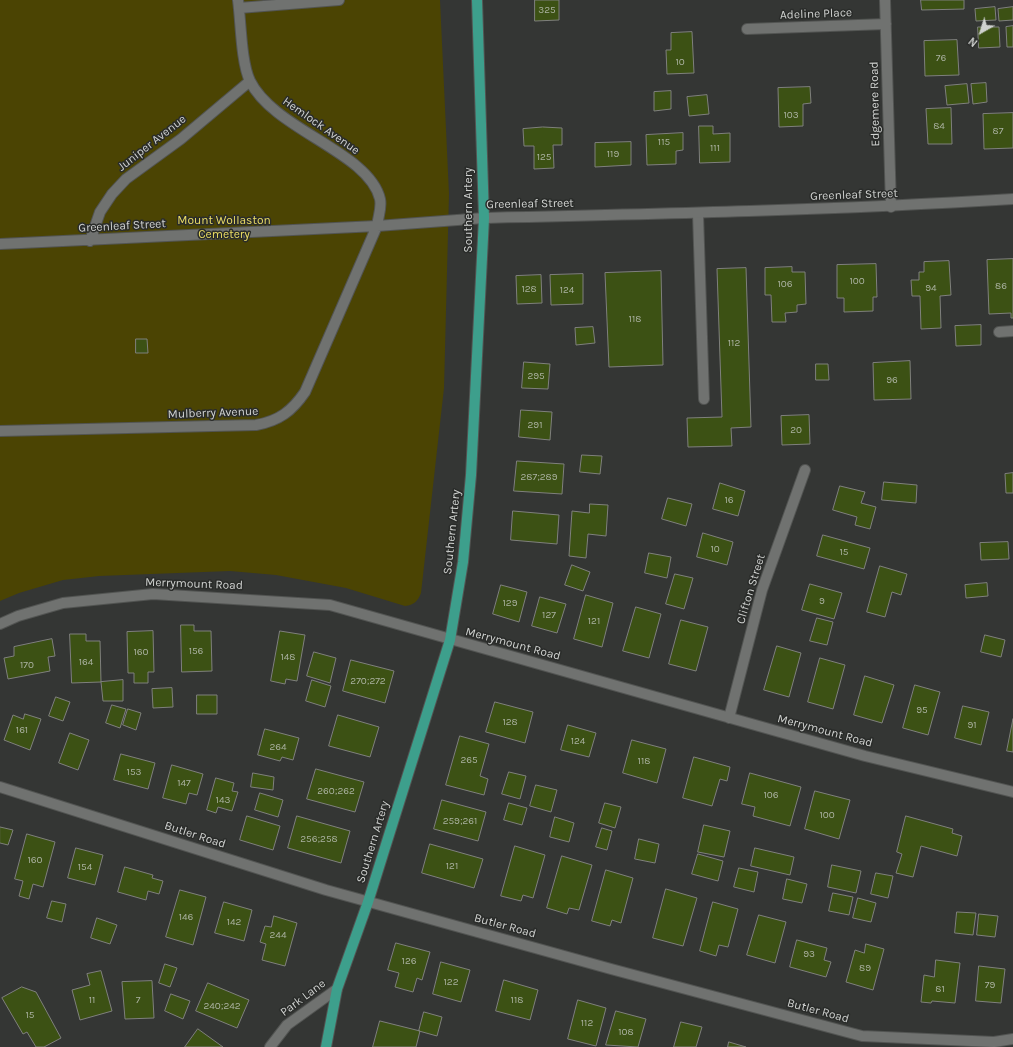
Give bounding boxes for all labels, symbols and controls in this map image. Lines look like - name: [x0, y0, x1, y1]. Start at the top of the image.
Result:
- house number: 325: [538, 4, 556, 16]
- street label: Adeline Place: [780, 6, 852, 22]
- north arrow: [961, 12, 1001, 52]
- text: N: [966, 34, 980, 49]
- house number: 76: [936, 52, 946, 64]
- house number: 10: [675, 56, 685, 68]
- street label: Edgemere Road: [867, 61, 883, 147]
- street label: Hemlock Avenue: [280, 94, 362, 158]
- house number: 103: [783, 109, 799, 121]
- street label: Juniper Avenue: [115, 112, 189, 174]
- house number: 84: [933, 120, 945, 132]
- house number: 87: [993, 125, 1003, 137]
- house number: 115: [658, 136, 670, 148]
- house number: 111: [710, 142, 720, 154]
- house number: 119: [607, 148, 619, 160]
- house number: 125: [537, 151, 551, 163]
- street label: Southern Artery: [462, 167, 476, 253]
- street label: Greenleaf Street: [810, 186, 898, 204]
- street label: Greenleaf Street: [486, 196, 574, 212]
- park label: Mount Wollaston Cemetery: [177, 214, 271, 242]
- street label: Greenleaf Street: [78, 217, 166, 235]
- house number: 100: [849, 275, 865, 287]
- house number: 106: [778, 278, 792, 290]
- house number: 86: [995, 280, 1007, 292]
- house number: 94: [925, 282, 937, 294]
- house number: 128: [521, 283, 537, 295]
- house number: 124: [560, 284, 574, 296]
- house number: 118: [629, 313, 641, 325]
- house number: 112: [728, 337, 740, 349]
- house number: 295: [527, 370, 545, 382]
- house number: 96: [886, 374, 898, 386]
- street label: Mulberry Avenue: [167, 404, 259, 422]
- house number: 291: [528, 419, 542, 431]
- house number: 20: [790, 424, 802, 436]
- house number: 287;289: [521, 471, 557, 483]
- street label: Southern Artery: [440, 489, 464, 575]
- house number: 16: [724, 494, 734, 506]
- house number: 10: [710, 543, 720, 555]
- house number: 15: [840, 546, 848, 558]
- street label: Clifton Street: [734, 552, 768, 626]
- street label: Merrymount Road: [145, 575, 243, 593]
- house number: 9: [819, 595, 825, 607]
- house number: 129: [503, 597, 517, 609]
- house number: 127: [542, 609, 556, 621]
- house number: 121: [588, 615, 600, 627]
- street label: Merrymount Road: [464, 624, 562, 664]
- house number: 156: [189, 645, 203, 657]
- house number: 160: [134, 646, 148, 658]
- house number: 148: [280, 651, 296, 663]
- house number: 164: [79, 656, 93, 668]
- house number: 170: [20, 659, 34, 671]
- house number: 270;272: [350, 675, 386, 687]
- house number: 95: [916, 704, 928, 716]
- street label: Merrymount Road: [776, 711, 874, 751]
- house number: 128: [502, 716, 518, 728]
- house number: 91: [967, 719, 977, 731]
- house number: 161: [16, 724, 28, 736]
- house number: 124: [571, 735, 585, 747]
- house number: 264: [269, 741, 287, 753]
- house number: 265: [460, 754, 478, 766]
- house number: 118: [638, 755, 650, 767]
- house number: 153: [127, 766, 141, 778]
- house number: 147: [177, 777, 191, 789]
- house number: 260;262: [317, 785, 355, 797]
- house number: 106: [764, 789, 778, 801]
- house number: 143: [216, 794, 230, 806]
- street label: Southern Artery: [354, 799, 392, 885]
- house number: 100: [819, 809, 835, 821]
- house number: 259;261: [443, 815, 477, 827]
- street label: Butler Road: [163, 818, 227, 852]
- house number: 256;258: [300, 833, 338, 845]
- house number: 160: [28, 854, 42, 866]
- house number: 121: [446, 860, 458, 872]
- house number: 154: [78, 861, 92, 873]
- house number: 146: [179, 911, 193, 923]
- street label: Butler Road: [472, 911, 538, 941]
- house number: 142: [227, 916, 241, 928]
- house number: 244: [270, 929, 286, 941]
- house number: 93: [803, 948, 815, 960]
- house number: 126: [402, 955, 416, 967]
- house number: 89: [859, 962, 871, 974]
- street label: Park Lane: [278, 976, 328, 1020]
- house number: 122: [444, 976, 458, 988]
- house number: 79: [985, 979, 995, 991]
- house number: 81: [935, 983, 945, 995]
- house number: 11: [89, 994, 95, 1006]
- house number: 7: [136, 994, 140, 1006]
- house number: 118: [511, 994, 523, 1006]
- street label: Butler Road: [785, 996, 851, 1026]
- house number: 240;242: [203, 1000, 241, 1012]
- house number: 15: [26, 1009, 34, 1021]
- house number: 112: [581, 1017, 593, 1029]
- house number: 108: [618, 1026, 634, 1038]

